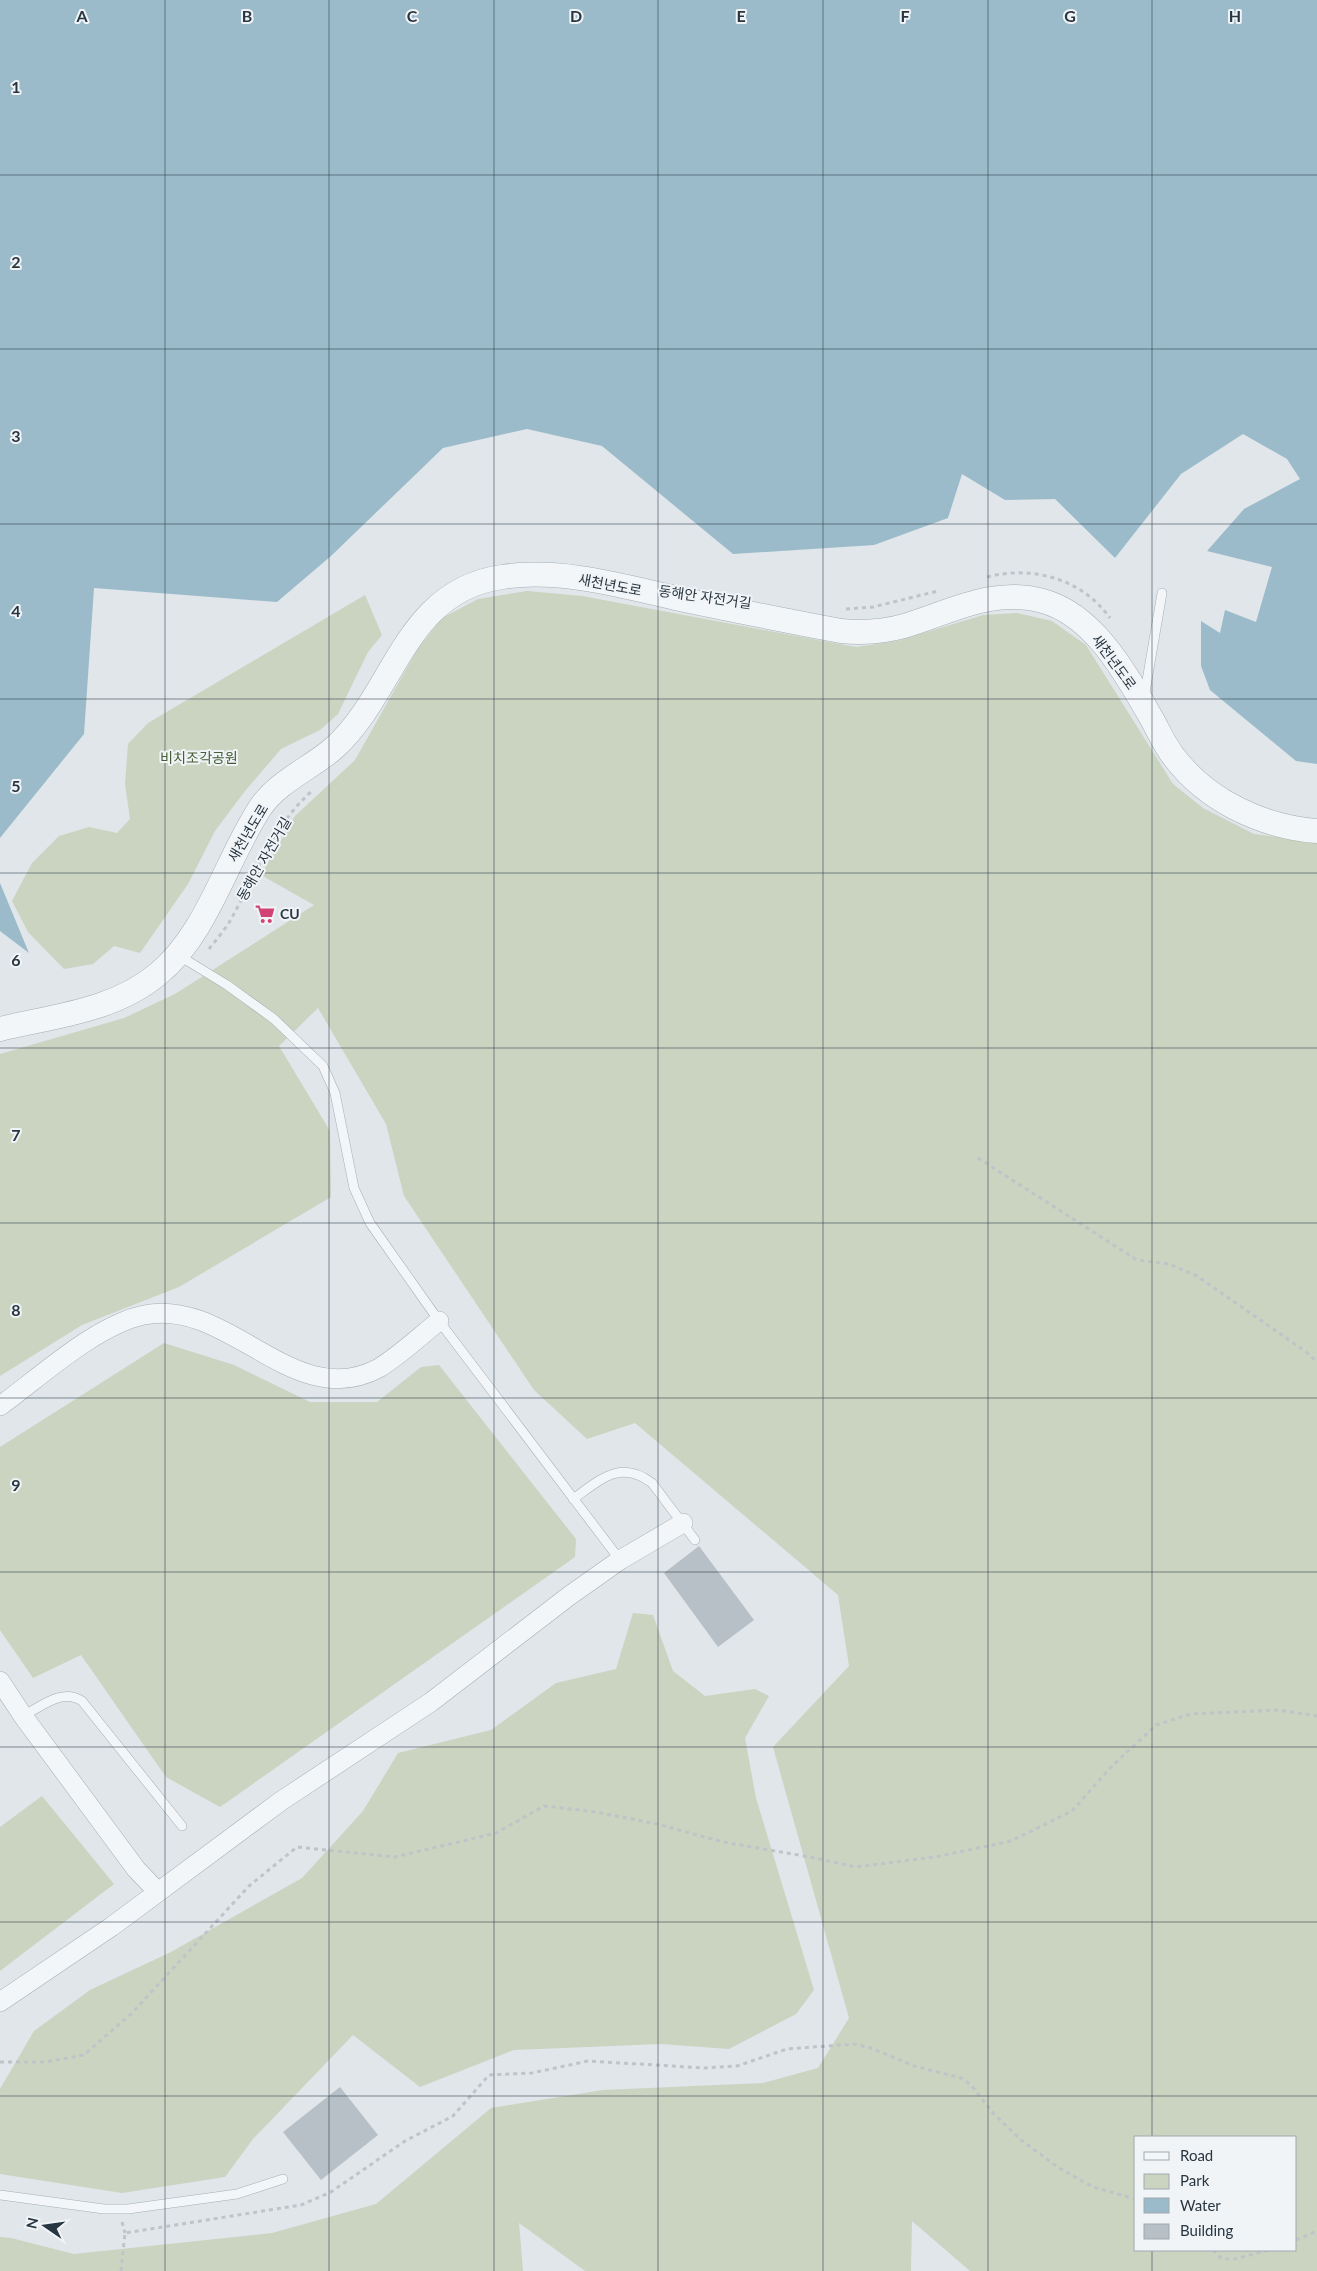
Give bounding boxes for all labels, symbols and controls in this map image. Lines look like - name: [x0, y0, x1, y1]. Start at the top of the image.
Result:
- text: A: [75, 6, 88, 25]
- text: B: [242, 6, 252, 25]
- text: C: [407, 6, 418, 25]
- text: D: [570, 6, 582, 25]
- text: E: [736, 6, 746, 25]
- text: F: [900, 6, 910, 25]
- text: G: [1064, 6, 1076, 25]
- text: H: [1229, 6, 1241, 25]
- text: 1: [11, 77, 21, 96]
- text: 2: [11, 252, 21, 271]
- text: 3: [11, 426, 21, 445]
- street label: 새천년도로: [577, 570, 643, 599]
- street label: 동해안 자전거길: [657, 582, 753, 611]
- text: 4: [11, 601, 21, 620]
- street label: 새천년도로: [1089, 631, 1140, 693]
- park label: 비치조각공원: [160, 749, 238, 766]
- text: 5: [11, 776, 21, 795]
- street label: 새천년도로: [224, 801, 272, 865]
- street label: 동해안 자전거길: [233, 814, 294, 904]
- supermarket icon: CU: [254, 903, 276, 925]
- place label: CU: [280, 905, 300, 922]
- text: 6: [11, 950, 21, 969]
- text: 7: [11, 1125, 21, 1144]
- text: 8: [11, 1300, 21, 1319]
- text: 9: [11, 1475, 21, 1494]
- legend: [1134, 2136, 1297, 2251]
- text: Road: [1180, 2146, 1213, 2164]
- text: Park: [1180, 2171, 1210, 2189]
- text: Water: [1180, 2196, 1221, 2214]
- north arrow: [20, 2201, 70, 2251]
- text: N: [22, 2216, 41, 2230]
- text: Building: [1180, 2221, 1233, 2239]

